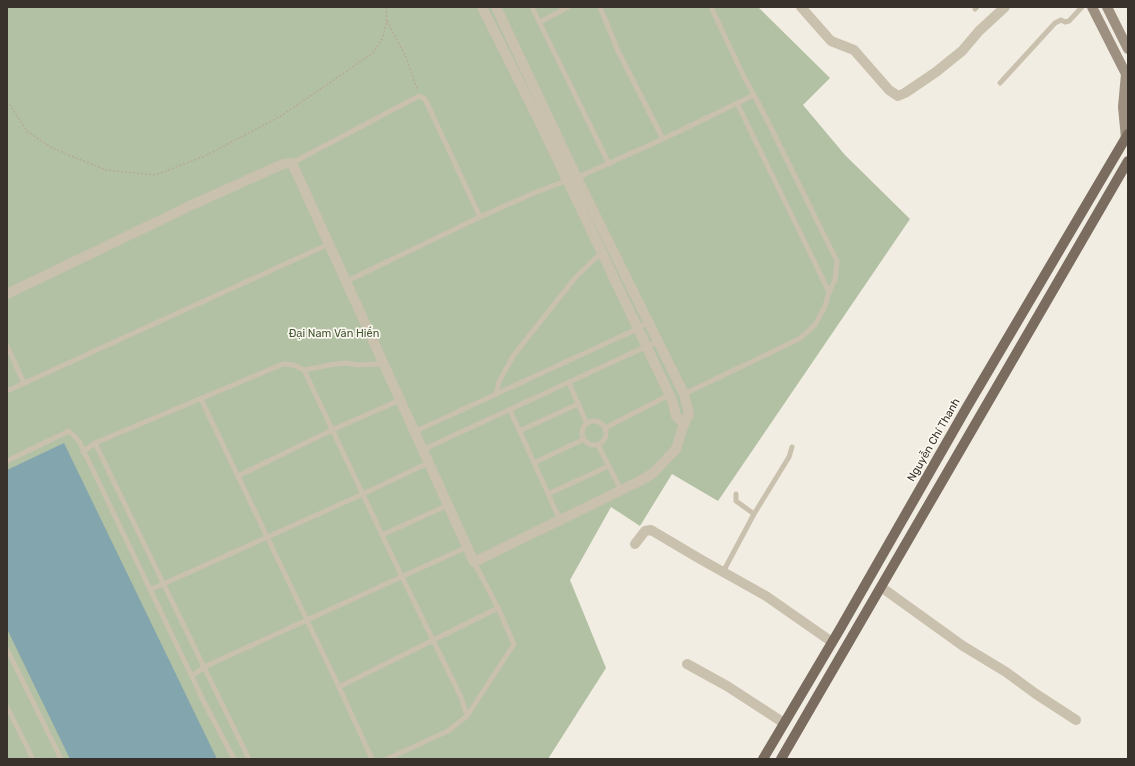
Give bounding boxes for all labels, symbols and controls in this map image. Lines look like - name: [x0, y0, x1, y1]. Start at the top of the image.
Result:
- park label: Đại Nam Văn Hiến: [289, 327, 379, 341]
- street label: Nguyễn Chí Thanh: [905, 396, 963, 484]

